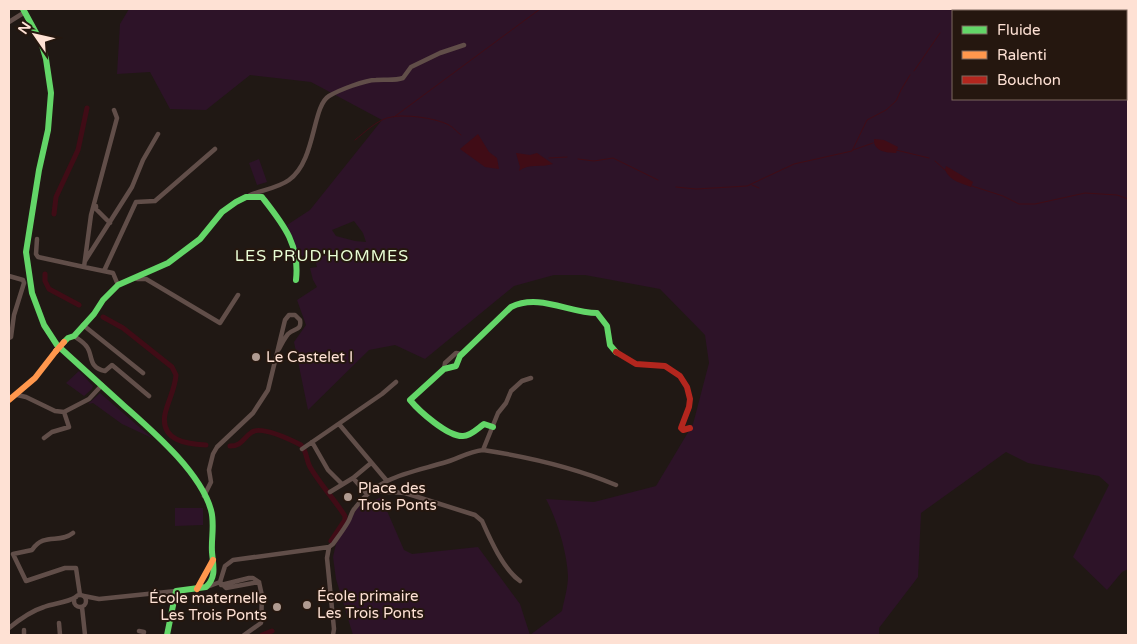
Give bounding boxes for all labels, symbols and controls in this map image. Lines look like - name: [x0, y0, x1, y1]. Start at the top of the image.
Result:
- north arrow: [10, 10, 60, 60]
- legend: [952, 10, 1127, 100]
- text: N: [14, 19, 35, 37]
- text: Fluide: [997, 21, 1041, 39]
- text: Ralenti: [997, 46, 1047, 64]
- text: Bouchon: [997, 71, 1061, 89]
- district label: LES PRUD'HOMMES: [235, 246, 409, 266]
- place label: Le Castelet I: [266, 348, 353, 366]
- marker: Le Castelet I: [250, 351, 262, 363]
- place label: Place des Trois Ponts: [358, 479, 437, 514]
- marker: Place des Trois Ponts: [342, 491, 354, 503]
- place label: École primaire Les Trois Ponts: [317, 587, 424, 622]
- place label: École maternelle Les Trois Ponts: [149, 589, 267, 624]
- marker: École primaire Les Trois Ponts: [301, 599, 313, 611]
- marker: École maternelle Les Trois Ponts: [271, 601, 283, 613]

